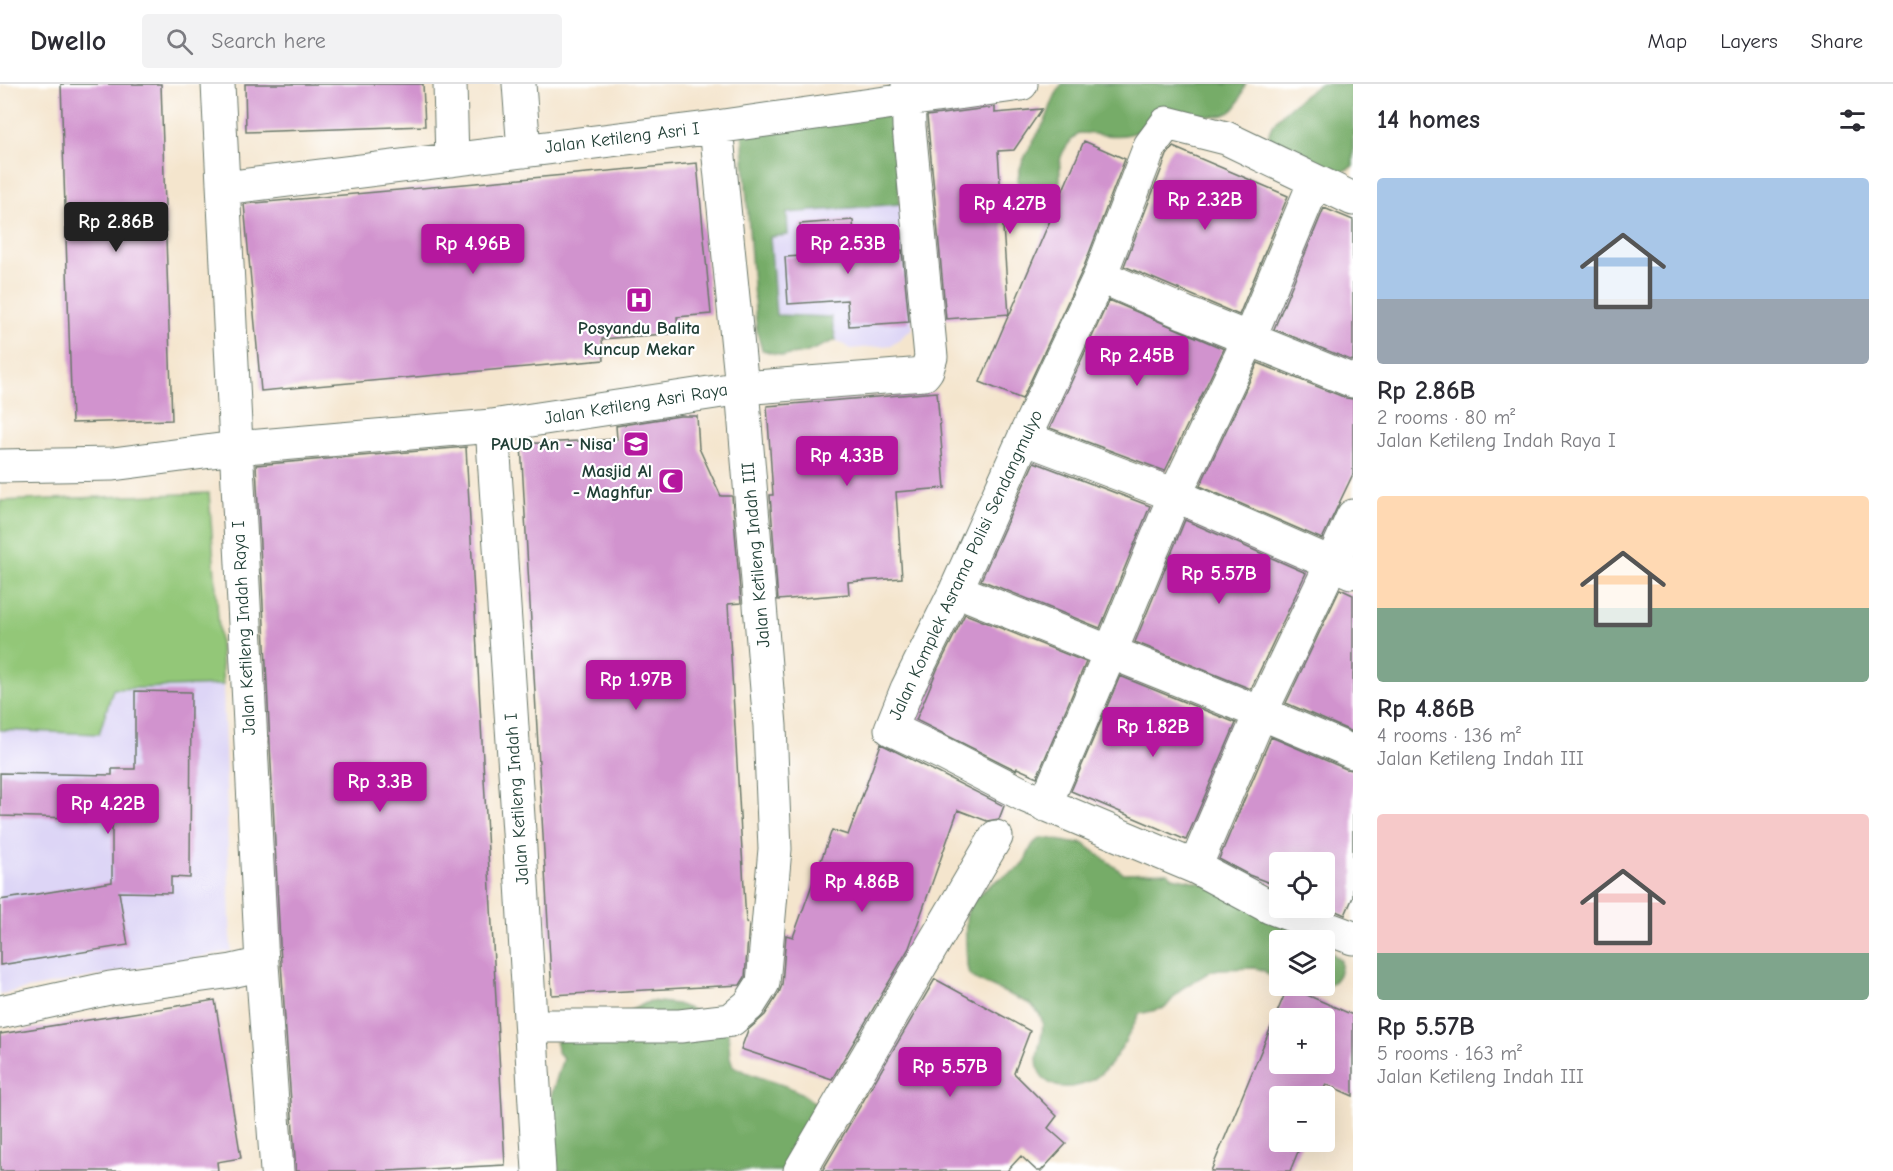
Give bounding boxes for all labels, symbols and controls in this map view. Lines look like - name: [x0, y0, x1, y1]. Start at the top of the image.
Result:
- search box: [142, 14, 562, 68]
- text: Dwello: [30, 25, 106, 57]
- icon: search: [163, 25, 196, 58]
- text: Search here: [211, 28, 326, 54]
- text: Map: [1648, 29, 1687, 53]
- text: Layers: [1720, 29, 1778, 53]
- text: Share: [1811, 29, 1863, 53]
- icon: filters: [1836, 104, 1869, 137]
- text: 14 homes: [1377, 105, 1480, 135]
- street label: Jalan Ketileng Asri I: [543, 118, 701, 158]
- pin: Rp 2.32B: [1143, 180, 1267, 231]
- pin: Rp 4.27B: [948, 184, 1072, 235]
- text: Rp 2.32B: [1168, 188, 1242, 211]
- text: Rp 4.27B: [973, 192, 1047, 215]
- pin: Rp 2.86B: [54, 202, 178, 253]
- text: Rp 2.86B: [78, 210, 154, 233]
- icon: home: [1569, 217, 1677, 325]
- pin: Rp 4.96B: [411, 224, 535, 275]
- pin: Rp 2.53B: [786, 224, 910, 275]
- text: Rp 4.96B: [435, 232, 511, 255]
- text: Rp 2.53B: [810, 232, 886, 255]
- hospital icon: Posyandu Balita Kuncup Mekar: [624, 285, 654, 315]
- place label: Posyandu Balita Kuncup Mekar: [578, 318, 700, 360]
- pin: Rp 2.45B: [1075, 336, 1199, 387]
- text: Rp 2.45B: [1100, 344, 1175, 367]
- text: Rp 2.86B: [1377, 376, 1475, 406]
- street label: Jalan Ketileng Asri Raya: [543, 379, 729, 429]
- text: 2 rooms · 80 m²: [1377, 406, 1515, 429]
- street label: Jalan Komplek Asrama Polisi Sendangmulyo: [885, 407, 1047, 723]
- school or university icon: PAUD An - Nisa': [621, 429, 651, 459]
- text: Jalan Ketileng Indah Raya I: [1377, 429, 1616, 452]
- place label: PAUD An - Nisa': [491, 434, 616, 455]
- pin: Rp 4.33B: [785, 436, 909, 487]
- text: Rp 4.33B: [810, 444, 884, 467]
- place label: Masjid Al - Maghfur: [573, 461, 653, 503]
- street label: Jalan Ketileng Indah III: [737, 461, 775, 649]
- mosque icon: Masjid Al - Maghfur: [656, 466, 686, 496]
- street label: Jalan Ketileng Indah Raya I: [228, 520, 260, 736]
- icon: home: [1569, 535, 1677, 643]
- pin: Rp 5.57B: [1157, 554, 1281, 605]
- text: Rp 5.57B: [1181, 562, 1257, 585]
- pin: Rp 1.97B: [574, 660, 698, 711]
- text: Rp 1.97B: [600, 668, 672, 691]
- text: Rp 4.86B: [1377, 694, 1475, 724]
- pin: Rp 1.82B: [1091, 707, 1215, 758]
- street label: Jalan Ketileng Indah I: [501, 712, 533, 886]
- text: Rp 1.82B: [1116, 715, 1190, 738]
- text: 4 rooms · 136 m²: [1377, 724, 1521, 747]
- text: Jalan Ketileng Indah III: [1377, 747, 1584, 770]
- pin: Rp 3.3B: [325, 762, 435, 813]
- text: Rp 3.3B: [348, 770, 412, 793]
- pin: Rp 4.22B: [46, 784, 170, 835]
- text: Rp 4.22B: [71, 792, 145, 815]
- map controls: [1269, 852, 1335, 1152]
- button: locate: [1269, 852, 1335, 918]
- icon: home: [1569, 853, 1677, 961]
- pin: Rp 4.86B: [800, 862, 924, 913]
- text: Rp 4.86B: [824, 870, 900, 893]
- button: layers: [1269, 930, 1335, 996]
- button: +: [1269, 1008, 1335, 1074]
- text: Rp 5.57B: [1377, 1012, 1475, 1042]
- text: 5 rooms · 163 m²: [1377, 1042, 1522, 1065]
- pin: Rp 5.57B: [888, 1047, 1012, 1098]
- text: Rp 5.57B: [912, 1055, 988, 1078]
- text: Jalan Ketileng Indah III: [1377, 1065, 1584, 1088]
- button: −: [1269, 1086, 1335, 1152]

